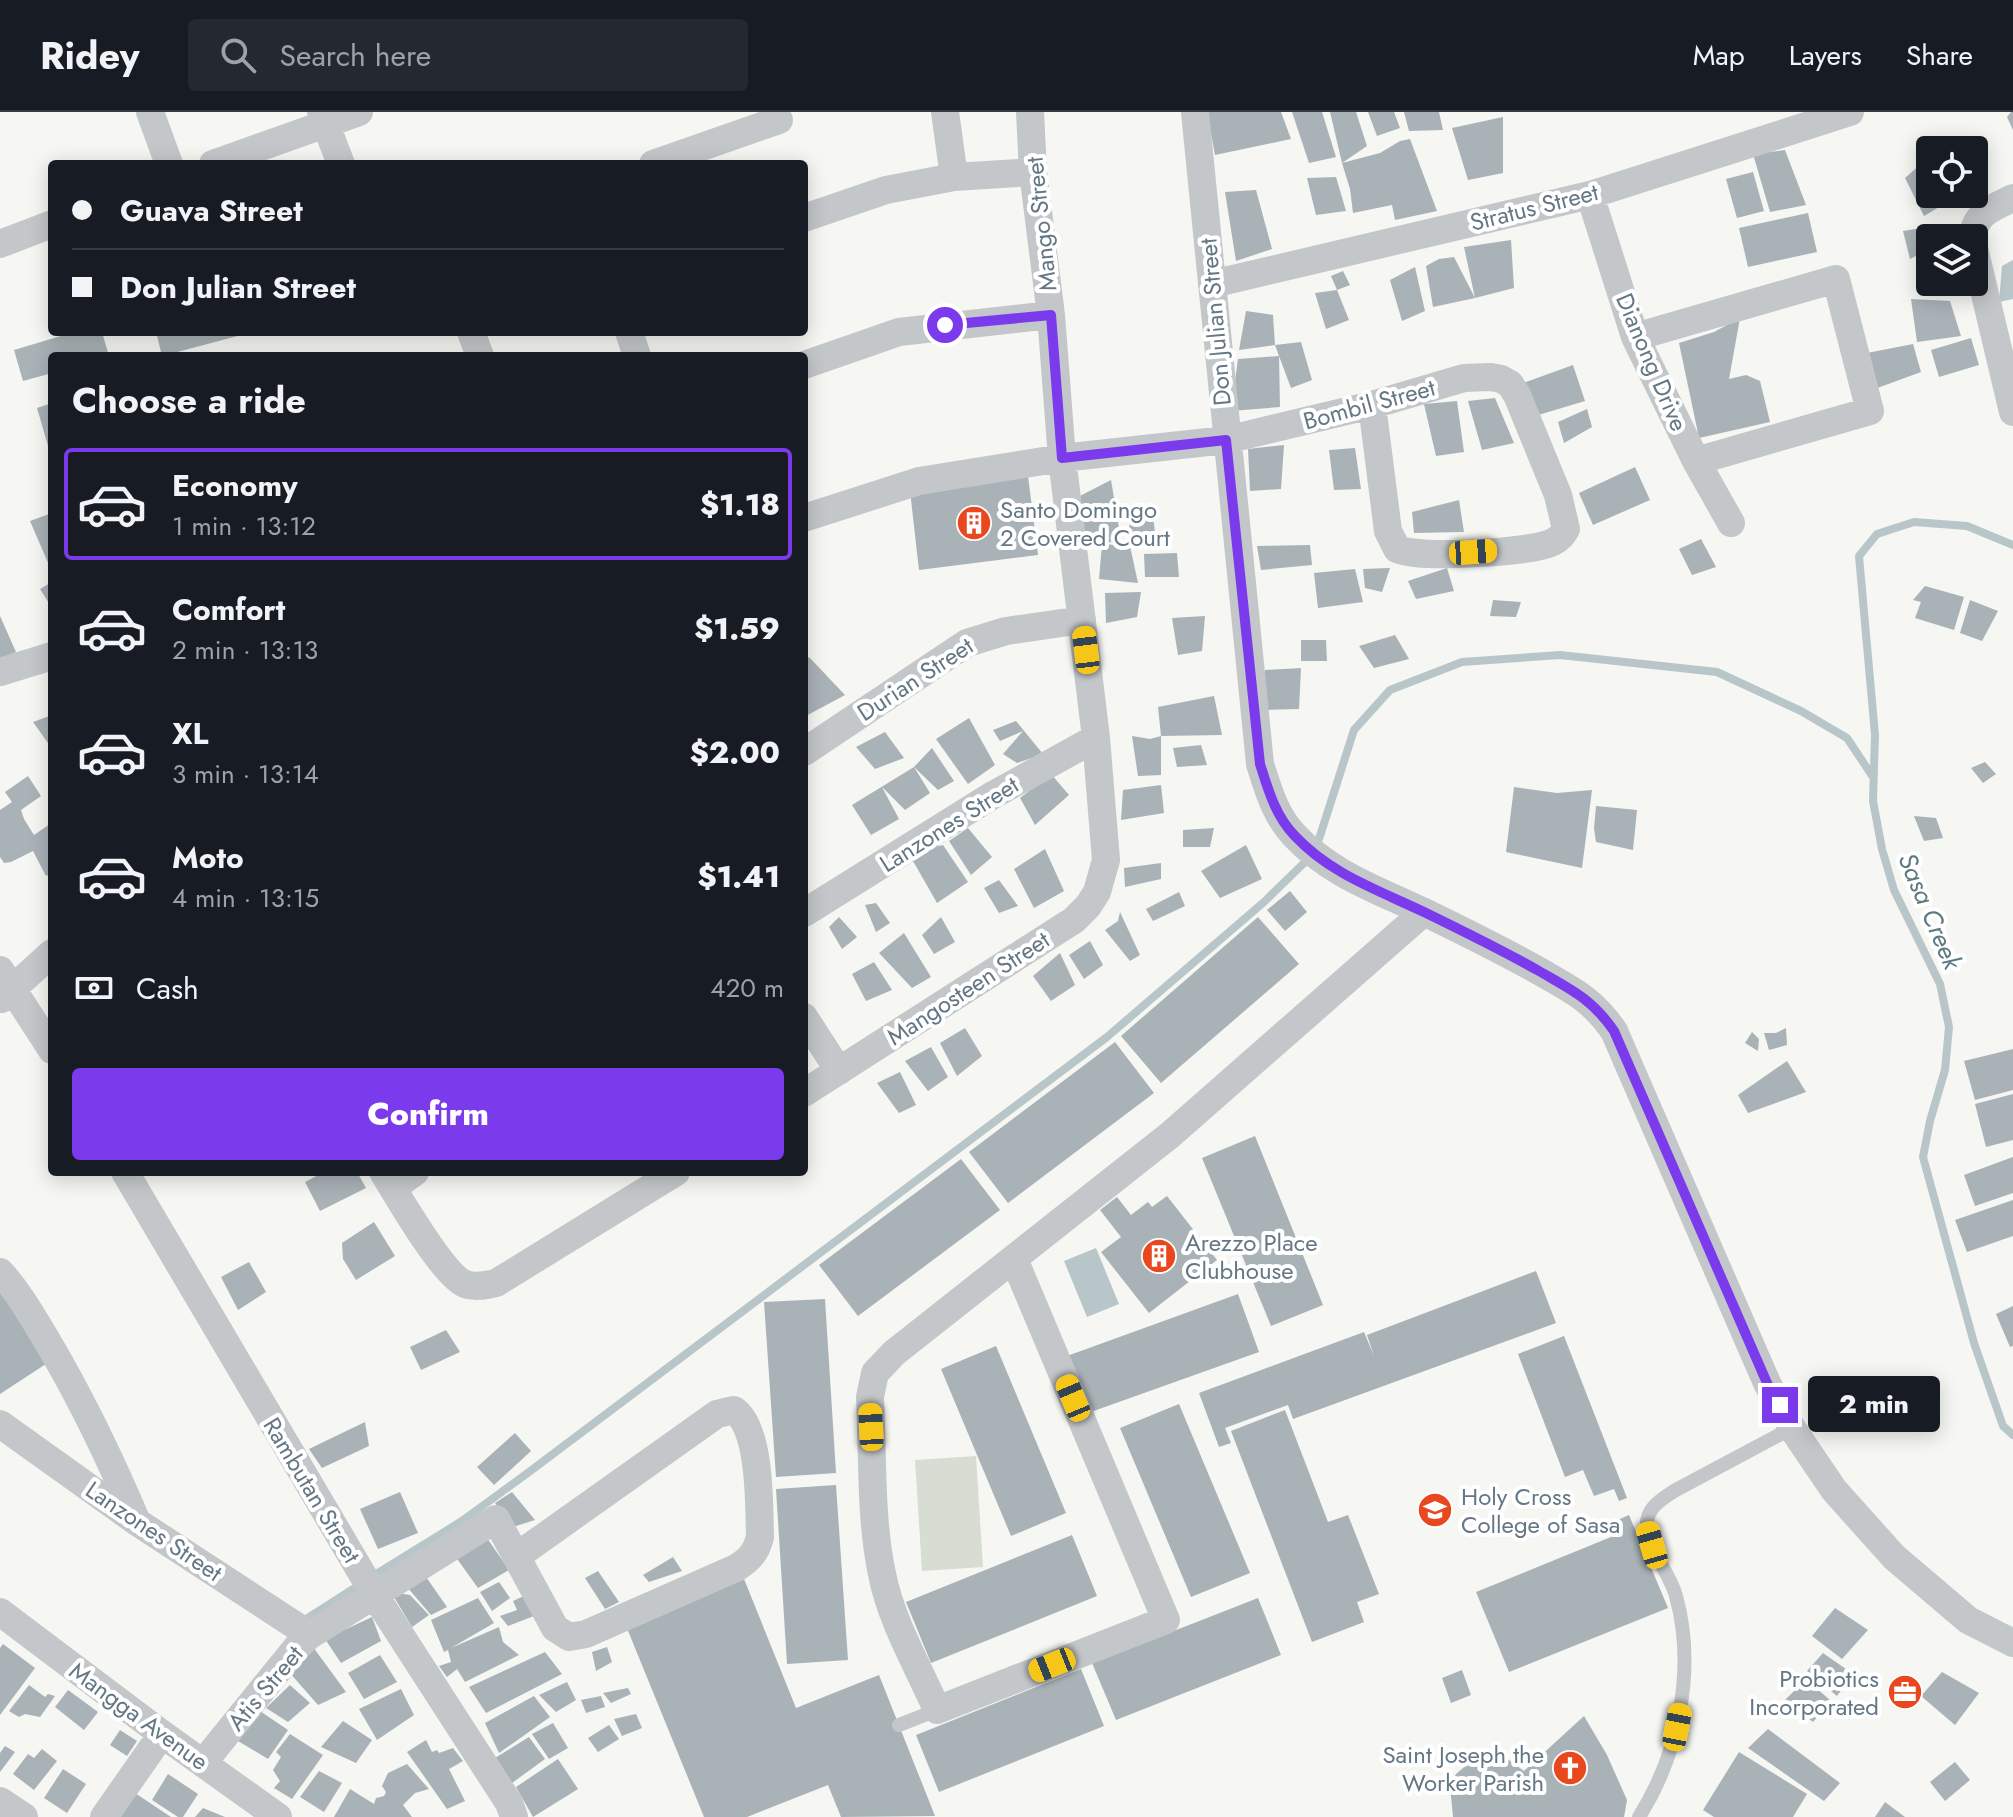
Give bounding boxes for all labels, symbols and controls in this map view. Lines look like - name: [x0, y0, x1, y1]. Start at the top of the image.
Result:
- search box: [188, 19, 748, 91]
- text: Ridey: [40, 28, 140, 83]
- icon: search: [216, 33, 260, 77]
- text: Search here: [280, 34, 431, 77]
- text: Map: [1693, 35, 1745, 76]
- text: Layers: [1789, 35, 1862, 76]
- text: Share: [1906, 35, 1973, 76]
- map controls: [1916, 136, 1988, 296]
- button: locate: [1916, 136, 1988, 208]
- street label: Mango Street: [1017, 155, 1065, 293]
- street label: Stratus Street: [1466, 174, 1602, 240]
- text: Guava Street: [120, 189, 303, 232]
- button: layers: [1916, 224, 1988, 296]
- street label: Don Julian Street: [1190, 237, 1240, 407]
- text: Don Julian Street: [120, 266, 356, 309]
- street label: Dianong Drive: [1607, 288, 1697, 436]
- route start: [927, 307, 963, 343]
- street label: Bombil Street: [1299, 370, 1439, 438]
- text: Choose a ride: [72, 374, 306, 426]
- text: Economy: [172, 464, 298, 507]
- icon: car: [76, 468, 148, 540]
- text: $1.18: [700, 483, 780, 526]
- place label: Santo Domingo 2 Covered Court: [1000, 492, 1170, 555]
- building icon: Santo Domingo 2 Covered Court: [955, 504, 993, 542]
- text: 1 min · 13:12: [172, 507, 316, 545]
- car: [1448, 538, 1498, 566]
- text: Comfort: [172, 588, 285, 631]
- icon: car: [76, 592, 148, 664]
- text: $1.59: [694, 607, 780, 650]
- car: [1071, 625, 1101, 675]
- street label: Durian Street: [850, 628, 980, 730]
- text: 2 min · 13:13: [172, 631, 318, 669]
- text: XL: [172, 712, 208, 755]
- icon: car: [76, 716, 148, 788]
- text: $2.00: [690, 731, 780, 774]
- text: 3 min · 13:14: [172, 755, 319, 793]
- street label: Lanzones Street: [873, 767, 1025, 881]
- text: Moto: [172, 836, 244, 879]
- icon: car: [76, 840, 148, 912]
- water label: Sasa Creek: [1888, 847, 1972, 977]
- text: $1.41: [698, 855, 780, 898]
- text: 4 min · 13:15: [172, 879, 319, 917]
- street label: Mangosteen Street: [880, 922, 1056, 1054]
- icon: cash: [72, 966, 116, 1010]
- text: Cash: [136, 967, 199, 1010]
- text: 420 m: [710, 969, 784, 1007]
- button: Confirm: [72, 1068, 784, 1160]
- place label: Arezzo Place Clubhouse: [1185, 1225, 1318, 1288]
- building icon: Arezzo Place Clubhouse: [1140, 1237, 1178, 1275]
- car: [1053, 1371, 1093, 1425]
- callout: 2 min: [1808, 1377, 1940, 1433]
- text: 2 min: [1839, 1385, 1909, 1423]
- route end: [1762, 1387, 1798, 1423]
- car: [858, 1402, 884, 1452]
- street label: Rambutan Street: [255, 1411, 369, 1570]
- street label: Lanzones Street: [79, 1472, 229, 1590]
- place label: Holy Cross College of Sasa: [1461, 1479, 1620, 1542]
- school or university icon: Holy Cross College of Sasa: [1416, 1491, 1454, 1529]
- car: [1634, 1519, 1670, 1571]
- street label: Atis Street: [219, 1638, 311, 1738]
- car: [1025, 1645, 1079, 1685]
- street label: Mangga Avenue: [62, 1654, 216, 1778]
- place label: Probiotics Incorporated: [1749, 1661, 1879, 1724]
- office icon: Probiotics Incorporated: [1886, 1673, 1924, 1711]
- car: [1661, 1701, 1693, 1753]
- place label: Saint Joseph the Worker Parish: [1382, 1737, 1544, 1800]
- church icon: Saint Joseph the Worker Parish: [1551, 1749, 1589, 1787]

